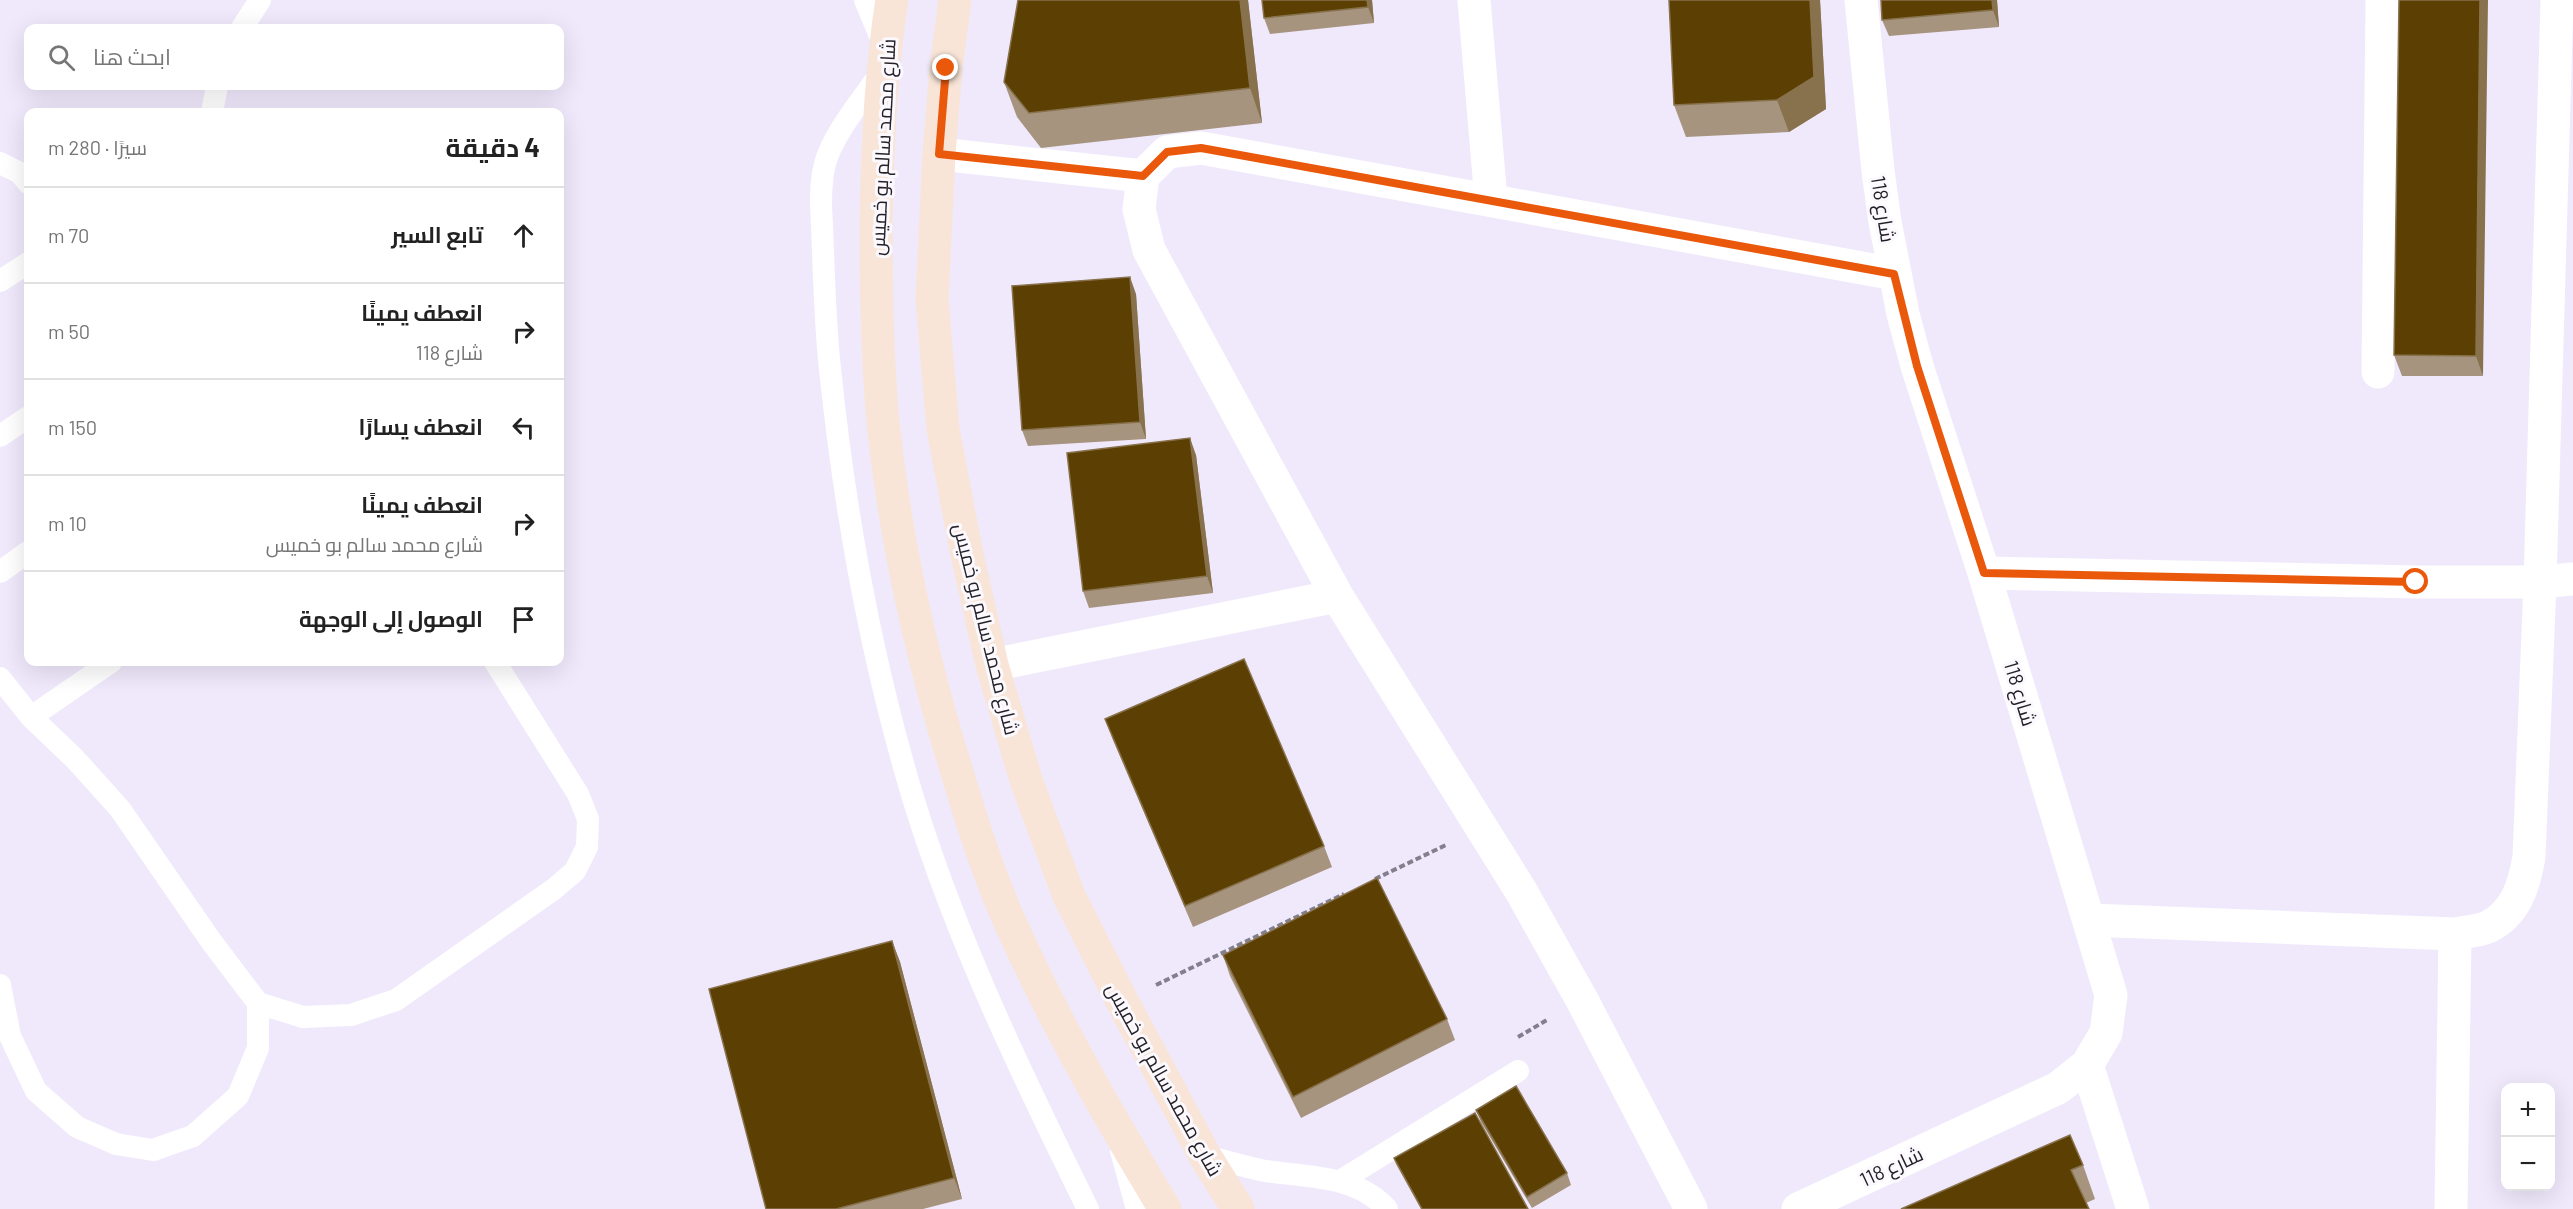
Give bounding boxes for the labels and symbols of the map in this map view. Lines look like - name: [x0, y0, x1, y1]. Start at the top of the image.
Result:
- street label: شارع محمد سالم بو خميس: [864, 38, 903, 256]
- route end: [932, 54, 958, 80]
- street label: شارع 118: [1864, 174, 1901, 245]
- street label: شارع محمد سالم بو خميس: [946, 521, 1025, 738]
- route start: [2402, 568, 2428, 594]
- street label: شارع 118: [1997, 657, 2042, 730]
- street label: شارع محمد سالم بو خميس: [1099, 978, 1228, 1181]
- street label: شارع 118: [1855, 1141, 1928, 1194]

